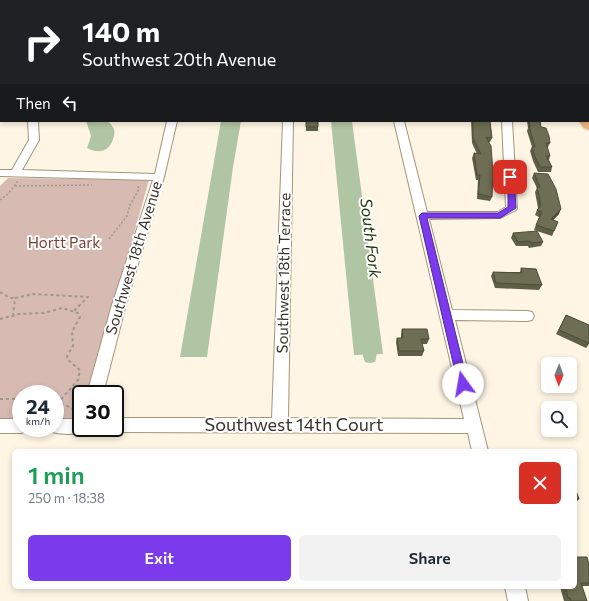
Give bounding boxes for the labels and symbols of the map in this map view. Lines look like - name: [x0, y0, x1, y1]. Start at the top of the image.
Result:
- pin: [493, 160, 527, 194]
- street label: Southwest 18th Avenue: [101, 179, 165, 337]
- street label: Southwest 18th Terrace: [273, 192, 293, 353]
- water label: South Fork: [357, 197, 386, 279]
- park label: Hortt Park: [28, 233, 100, 251]
- north arrow: [541, 357, 577, 393]
- position arrow: [442, 363, 484, 405]
- speed limit sign: 30: [72, 385, 124, 437]
- street label: Southwest 14th Court: [205, 413, 383, 435]

